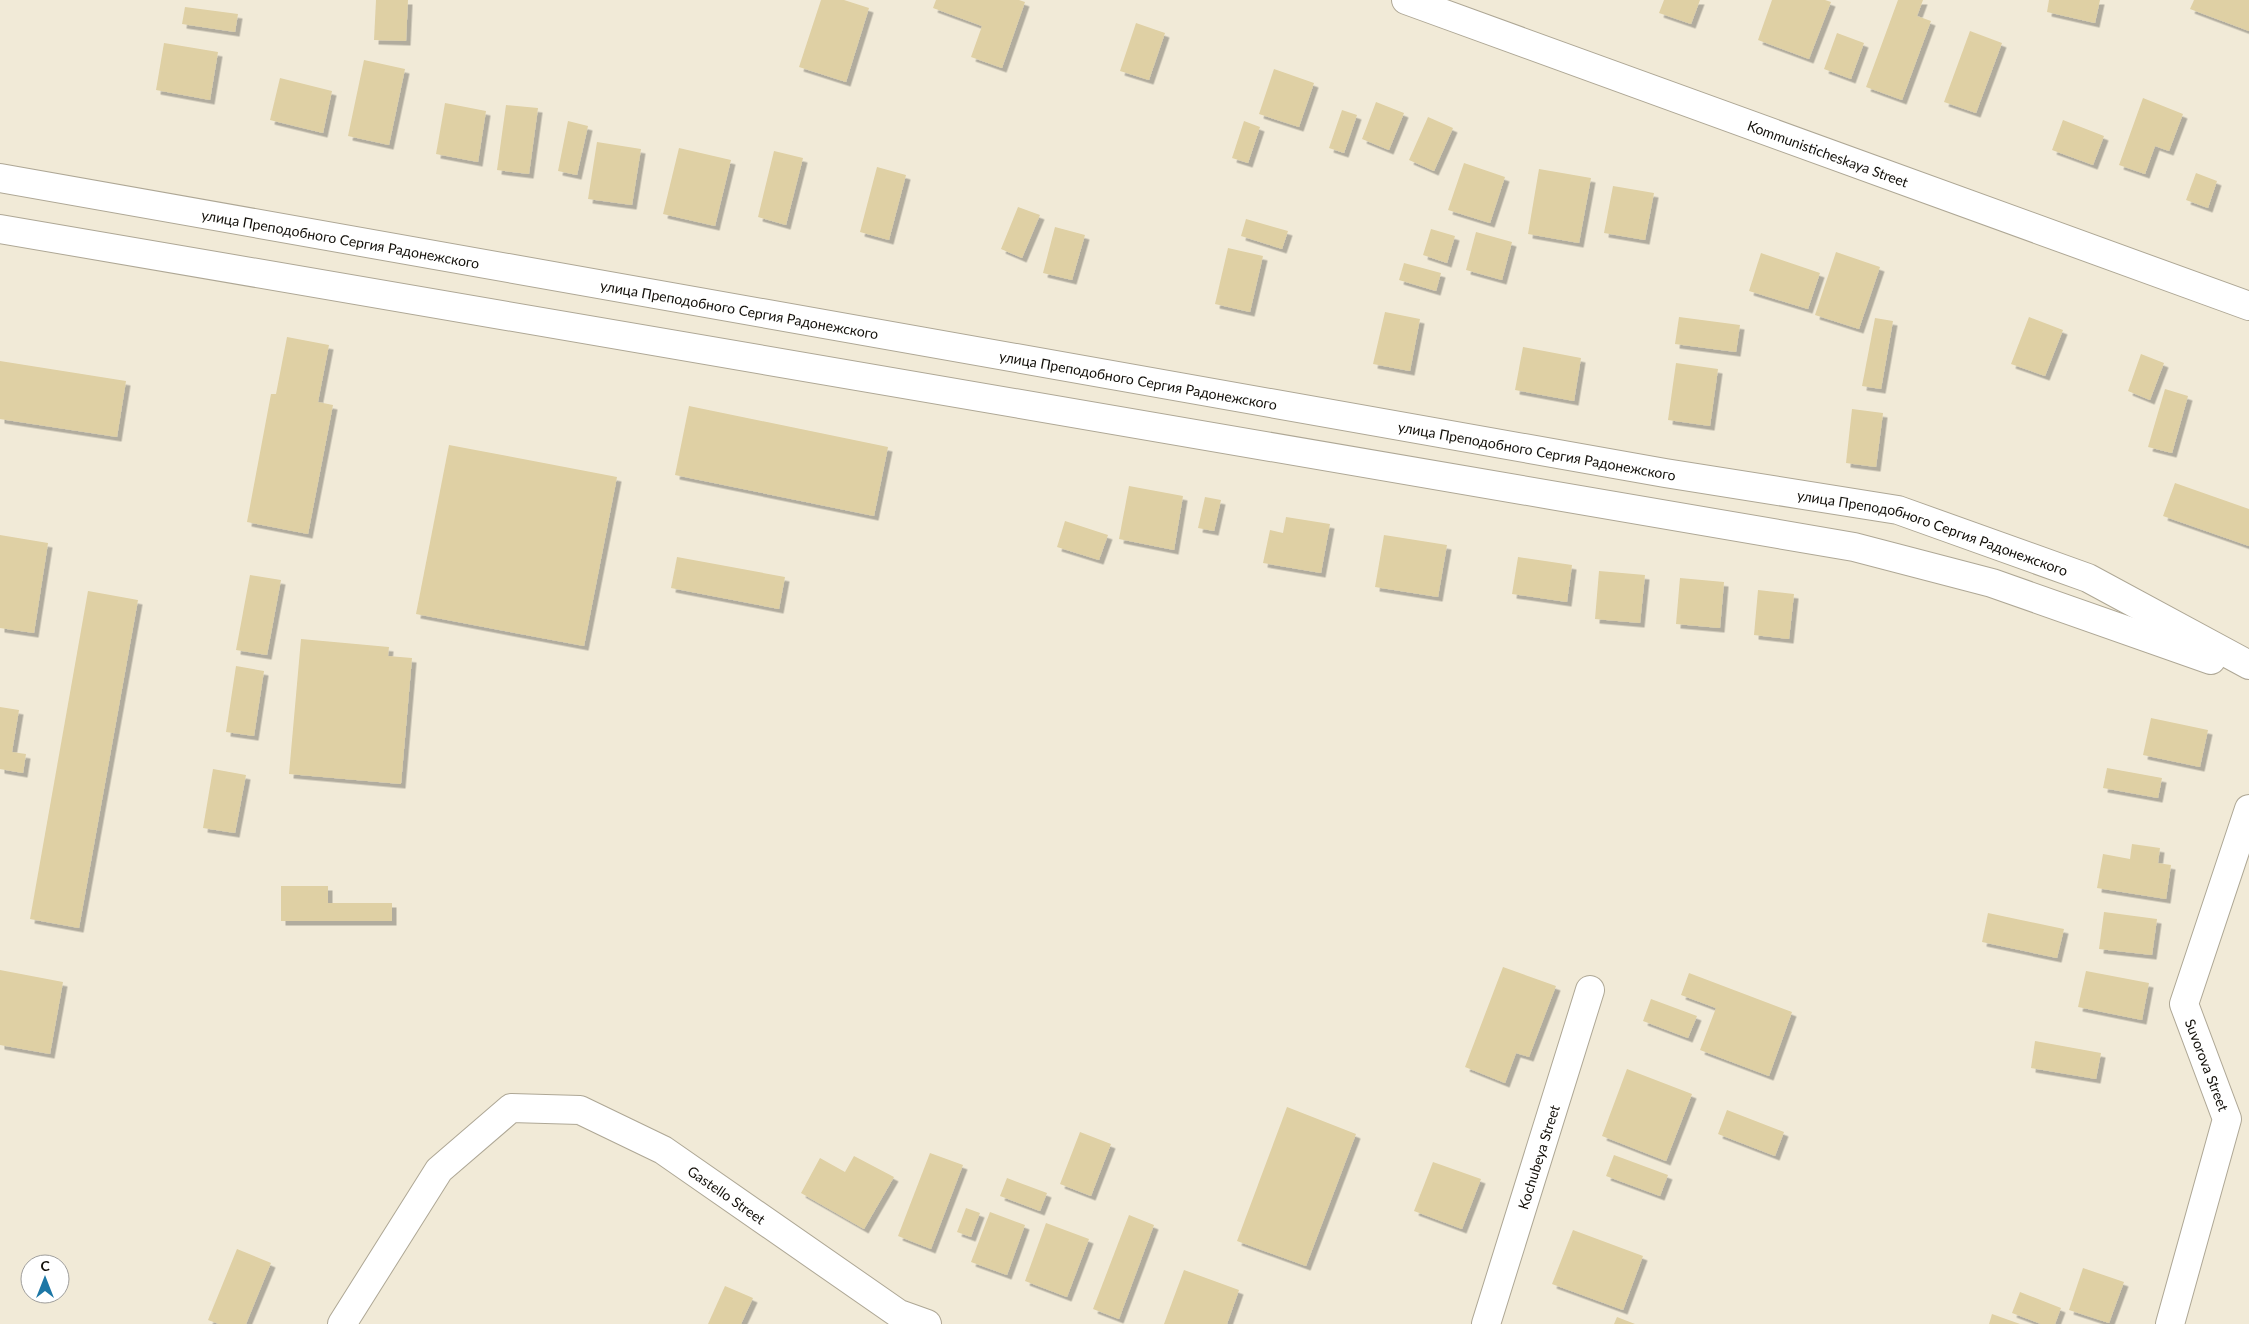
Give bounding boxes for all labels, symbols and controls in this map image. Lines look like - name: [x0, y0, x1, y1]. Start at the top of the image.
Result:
- street label: Kommunisticheskaya Street: [1745, 116, 1911, 190]
- street label: улица Преподобного Сергия Радонежского: [200, 205, 481, 271]
- street label: улица Преподобного Сергия Радонежского: [599, 276, 880, 342]
- street label: улица Преподобного Сергия Радонежского: [998, 347, 1279, 413]
- street label: улица Преподобного Сергия Радонежского: [1397, 417, 1677, 483]
- street label: улица Преподобного Сергия Радонежского: [1796, 486, 2070, 579]
- street label: Suvorova Street: [2182, 1017, 2232, 1113]
- street label: Kochubeya Street: [1514, 1103, 1562, 1211]
- street label: Gastello Street: [685, 1162, 769, 1227]
- north arrow: [20, 1254, 70, 1304]
- text: С: [40, 1257, 50, 1274]

